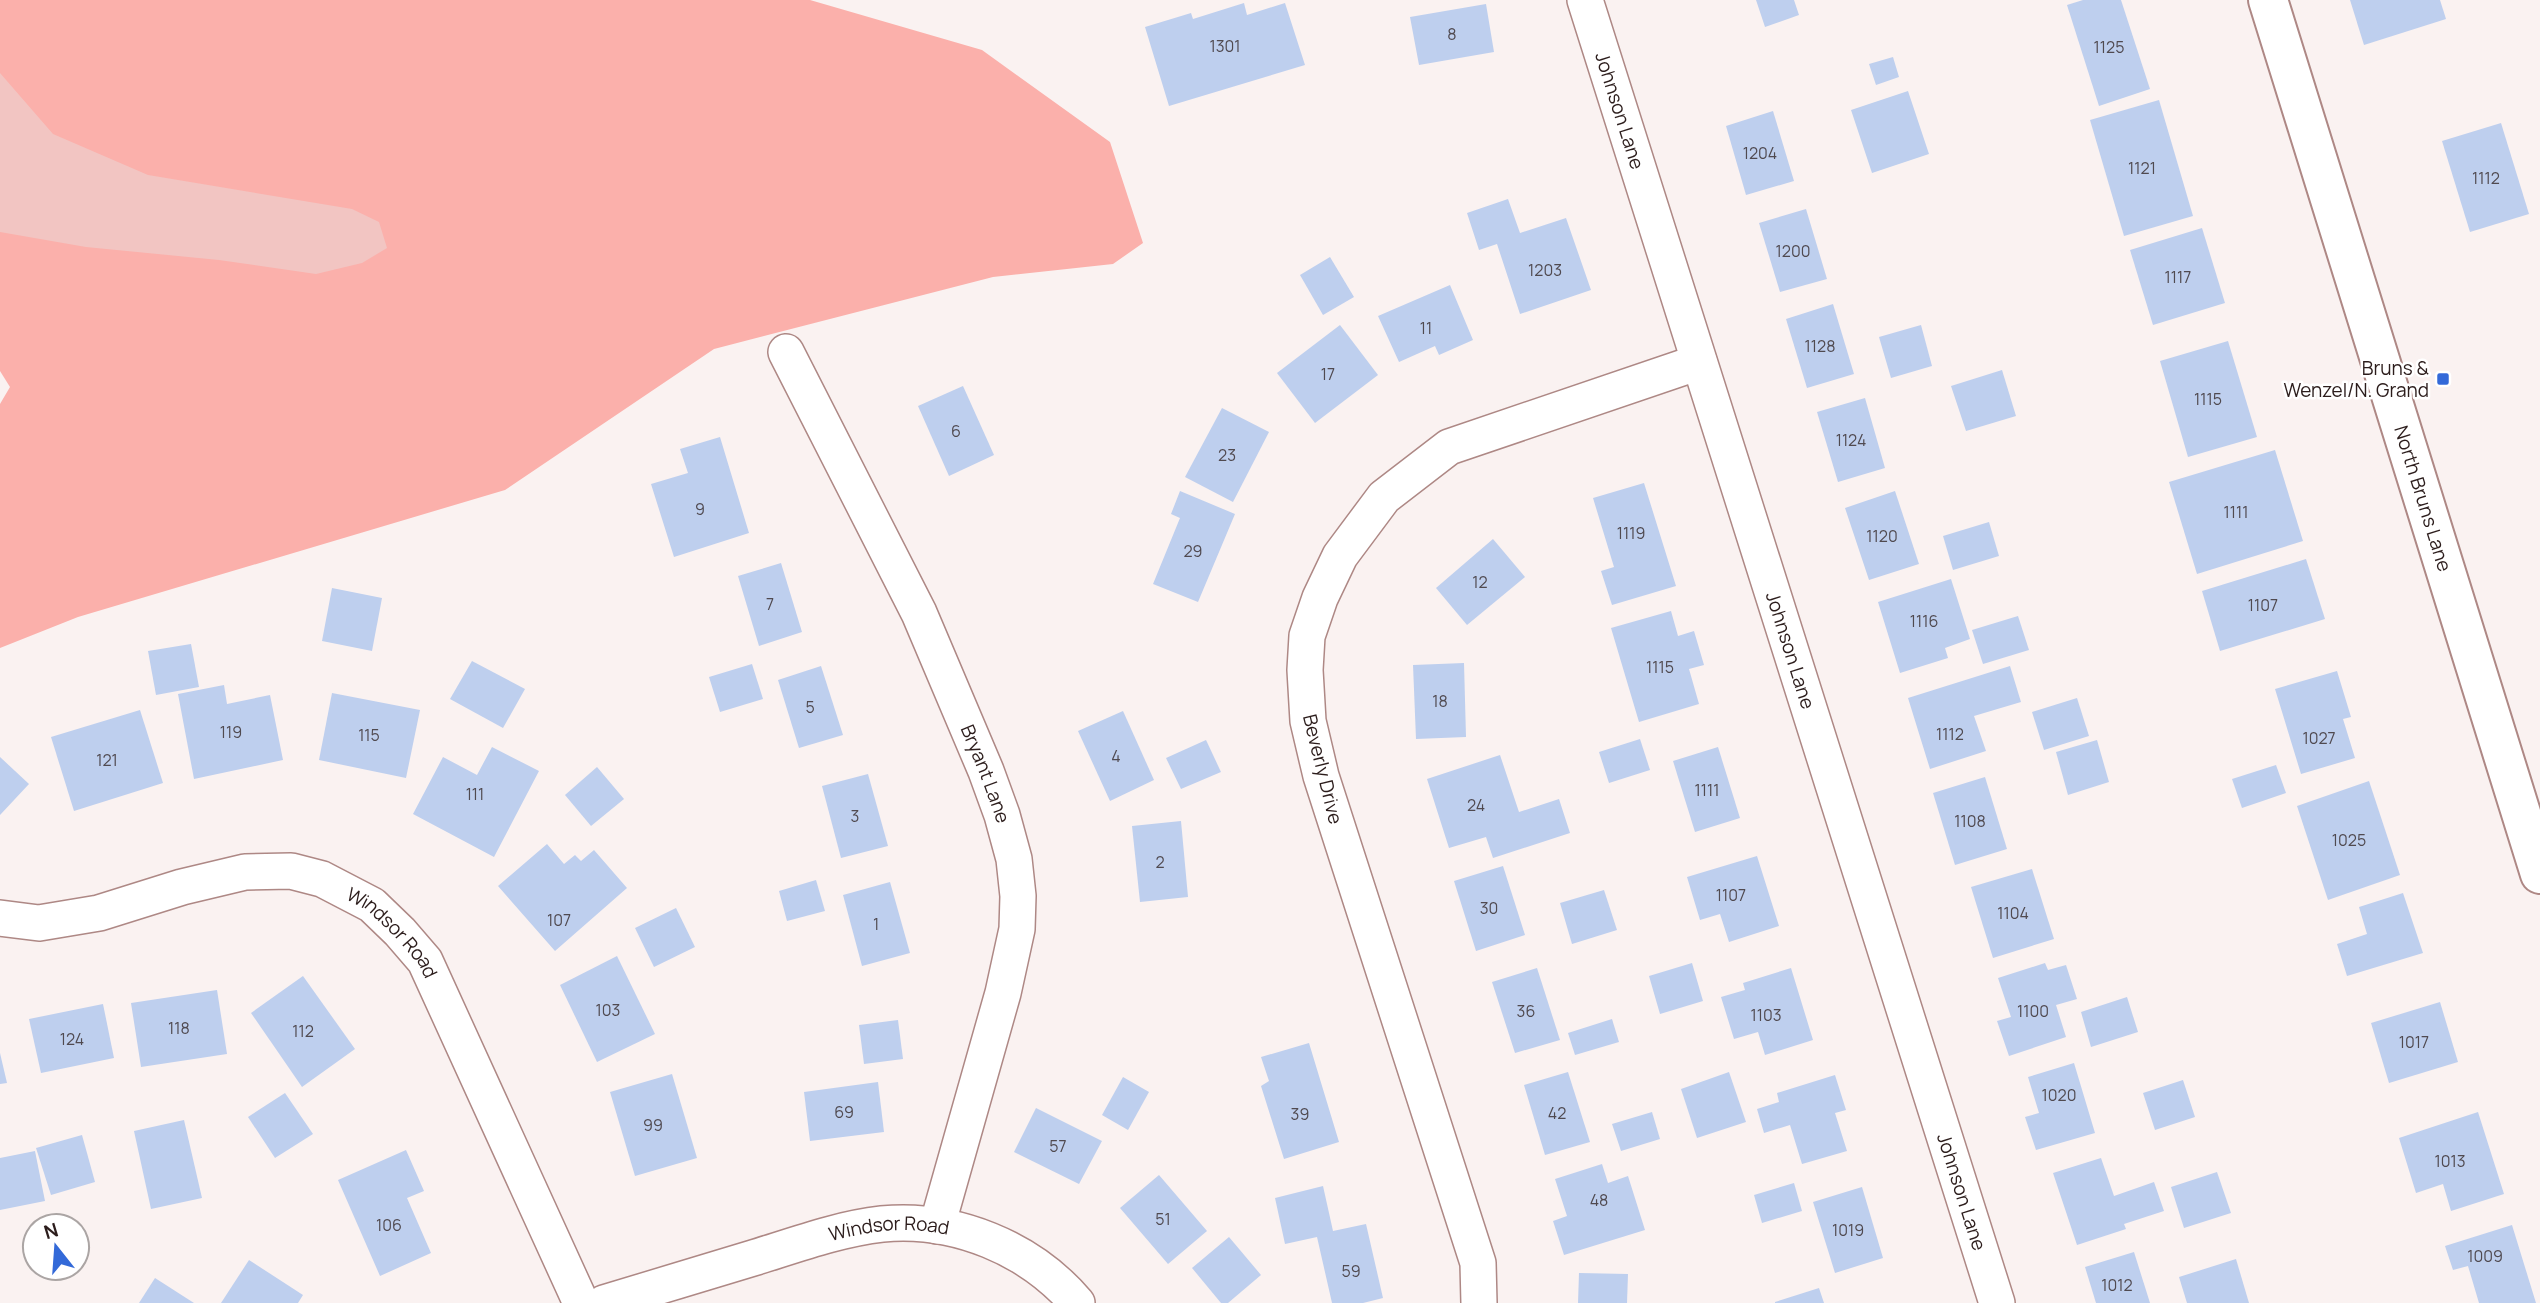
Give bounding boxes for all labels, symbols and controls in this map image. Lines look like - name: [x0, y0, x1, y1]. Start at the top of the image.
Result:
- house number: 8: [1447, 23, 1457, 45]
- house number: 1301: [1209, 35, 1241, 57]
- house number: 1125: [2094, 36, 2124, 58]
- street label: Johnson Lane: [1589, 49, 1651, 172]
- house number: 1204: [1743, 142, 1777, 164]
- house number: 1121: [2128, 157, 2156, 179]
- house number: 1112: [2472, 167, 2500, 189]
- house number: 1200: [1776, 240, 1810, 262]
- house number: 1203: [1528, 259, 1562, 281]
- house number: 1117: [2165, 266, 2191, 288]
- house number: 11: [1420, 317, 1432, 339]
- house number: 1128: [1805, 335, 1835, 357]
- place label: Bruns & Wenzel/N. Grand: [2284, 355, 2430, 403]
- house number: 17: [1321, 363, 1335, 385]
- marker: Bruns & Wenzel/N. Grand: [2435, 371, 2451, 387]
- house number: 1115: [2194, 388, 2222, 410]
- house number: 6: [951, 420, 961, 442]
- street label: North Bruns Lane: [2388, 422, 2458, 575]
- house number: 1124: [1836, 429, 1866, 451]
- house number: 23: [1218, 444, 1236, 466]
- house number: 9: [695, 498, 705, 520]
- house number: 1111: [2224, 501, 2248, 523]
- house number: 1119: [1617, 522, 1645, 544]
- house number: 1120: [1866, 525, 1898, 547]
- house number: 29: [1183, 540, 1203, 562]
- house number: 12: [1472, 571, 1488, 593]
- street label: Johnson Lane: [1760, 588, 1821, 712]
- house number: 7: [766, 593, 774, 615]
- house number: 1107: [2248, 594, 2278, 616]
- house number: 1116: [1910, 610, 1938, 632]
- house number: 1115: [1646, 656, 1674, 678]
- house number: 18: [1432, 690, 1448, 712]
- house number: 5: [805, 696, 815, 718]
- street label: Beverly Drive: [1297, 711, 1349, 827]
- street label: Bryant Lane: [955, 720, 1017, 826]
- house number: 119: [220, 721, 242, 743]
- house number: 1112: [1936, 723, 1964, 745]
- house number: 115: [358, 724, 380, 746]
- house number: 1027: [2302, 727, 2336, 749]
- house number: 4: [1111, 745, 1121, 767]
- house number: 121: [96, 749, 118, 771]
- house number: 1111: [1695, 779, 1719, 801]
- house number: 111: [466, 783, 484, 805]
- house number: 24: [1467, 794, 1485, 816]
- house number: 3: [851, 805, 859, 827]
- house number: 1108: [1954, 810, 1986, 832]
- house number: 1025: [2332, 829, 2366, 851]
- house number: 2: [1155, 851, 1165, 873]
- street label: Windsor Road: [342, 881, 444, 982]
- house number: 1107: [1716, 884, 1746, 906]
- house number: 30: [1480, 897, 1498, 919]
- house number: 1104: [1997, 902, 2029, 924]
- house number: 107: [547, 909, 571, 931]
- house number: 1: [873, 913, 879, 935]
- house number: 103: [596, 999, 620, 1021]
- house number: 36: [1517, 1000, 1535, 1022]
- house number: 1100: [2017, 1000, 2049, 1022]
- house number: 1103: [1750, 1004, 1782, 1026]
- house number: 118: [168, 1017, 190, 1039]
- house number: 112: [292, 1020, 314, 1042]
- house number: 124: [60, 1028, 84, 1050]
- house number: 1017: [2399, 1031, 2429, 1053]
- house number: 1020: [2042, 1084, 2076, 1106]
- house number: 69: [834, 1101, 854, 1123]
- house number: 42: [1548, 1102, 1566, 1124]
- house number: 39: [1291, 1103, 1309, 1125]
- house number: 99: [643, 1114, 663, 1136]
- street label: Johnson Lane: [1931, 1130, 1993, 1254]
- house number: 57: [1049, 1135, 1067, 1157]
- house number: 1013: [2434, 1150, 2466, 1172]
- house number: 48: [1590, 1189, 1608, 1211]
- house number: 51: [1155, 1208, 1171, 1230]
- street label: Windsor Road: [826, 1210, 951, 1247]
- north arrow: [21, 1212, 91, 1282]
- house number: 106: [376, 1214, 402, 1236]
- text: N: [41, 1216, 61, 1245]
- house number: 1019: [1832, 1219, 1864, 1241]
- house number: 1009: [2467, 1245, 2503, 1267]
- house number: 59: [1341, 1260, 1361, 1282]
- house number: 1012: [2101, 1274, 2133, 1296]

